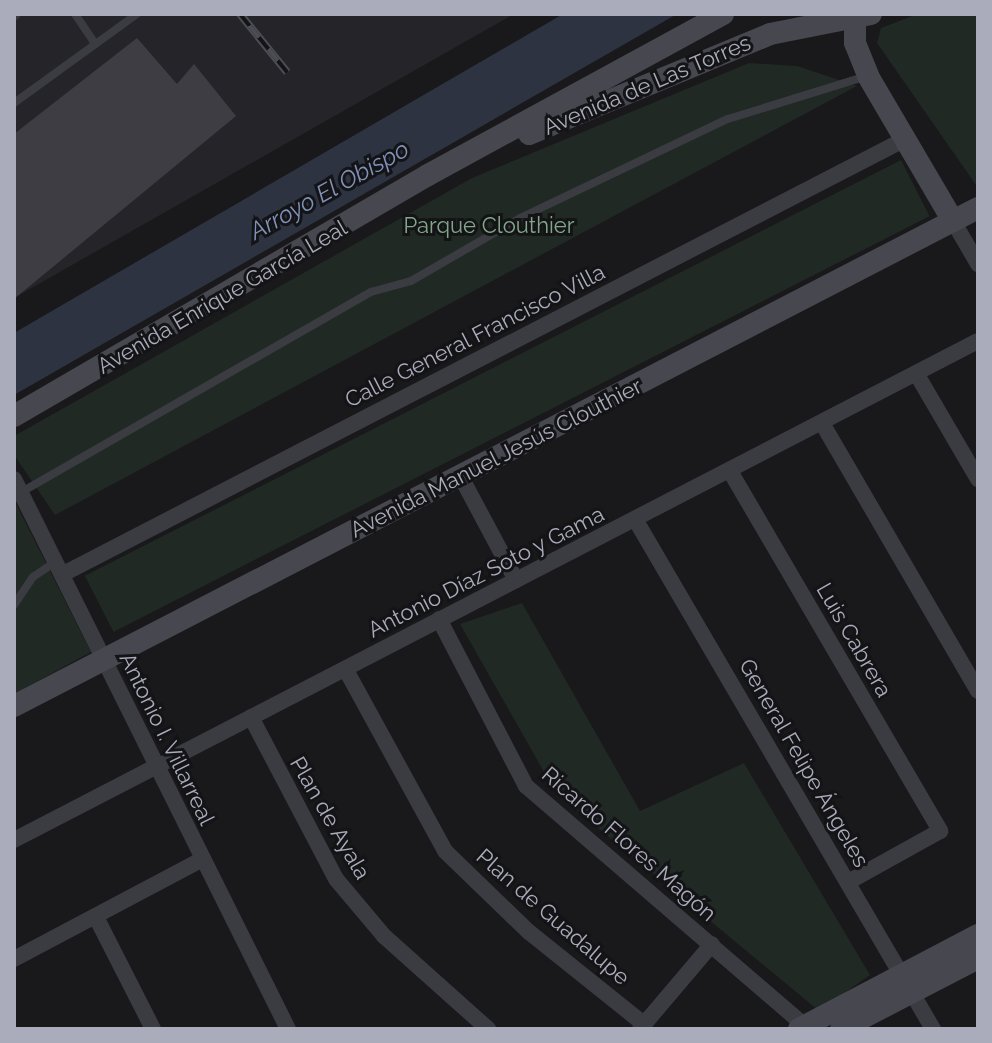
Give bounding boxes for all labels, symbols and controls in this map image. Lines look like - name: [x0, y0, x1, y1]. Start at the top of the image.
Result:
- street label: Avenida de Las Torres: [539, 29, 755, 141]
- water label: Arroyo El Obispo: [244, 134, 414, 246]
- park label: Parque Clouthier: [404, 213, 574, 239]
- street label: Avenida Enrique García Leal: [92, 215, 352, 379]
- street label: Calle General Francisco Villa: [340, 258, 610, 414]
- street label: Avenida Manuel Jesús Clouthier: [345, 372, 647, 544]
- street label: Antonio Díaz Soto y Gama: [363, 501, 609, 643]
- street label: Luis Cabrera: [811, 578, 897, 702]
- street label: Antonio I. Villarreal: [114, 648, 220, 830]
- street label: General Felipe Ángeles: [733, 654, 875, 872]
- street label: Plan de Ayala: [284, 752, 376, 884]
- street label: Ricardo Flores Magón: [537, 761, 721, 927]
- street label: Plan de Guadalupe: [471, 843, 635, 991]

